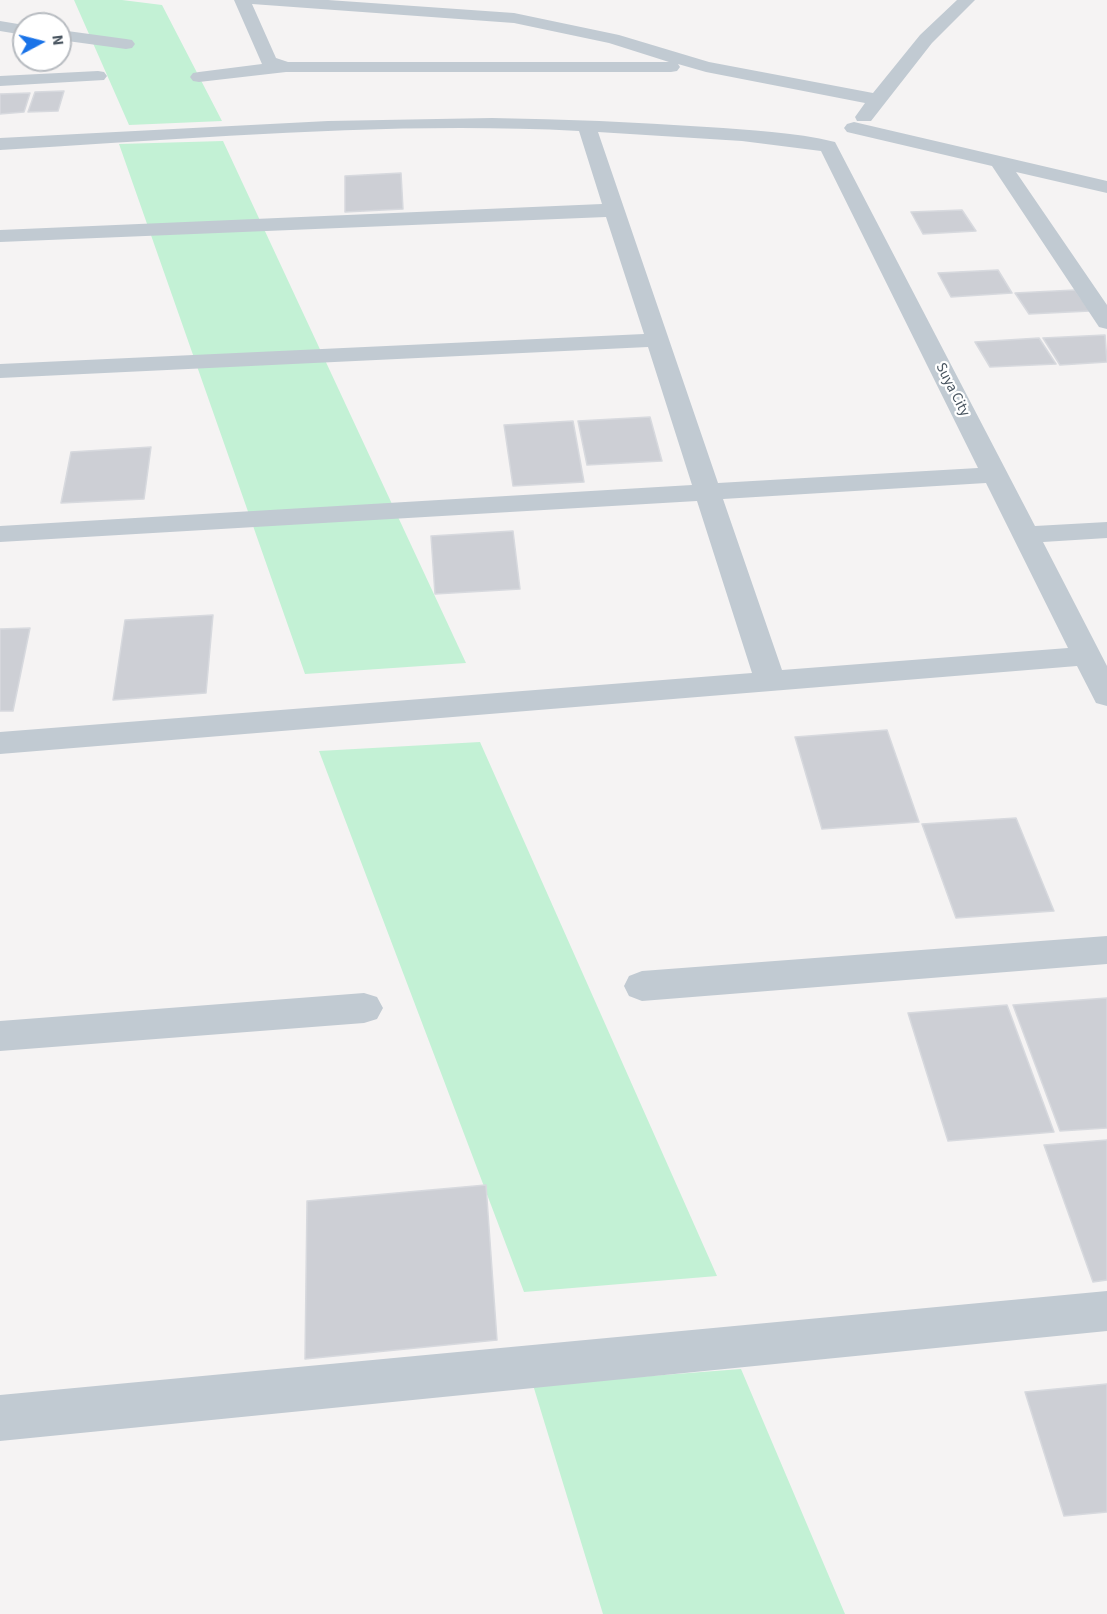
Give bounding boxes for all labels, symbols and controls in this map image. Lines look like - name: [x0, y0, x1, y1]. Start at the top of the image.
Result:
- north arrow: [12, 12, 72, 72]
- text: N: [46, 33, 69, 47]
- street label: Suya City: [931, 360, 973, 420]

